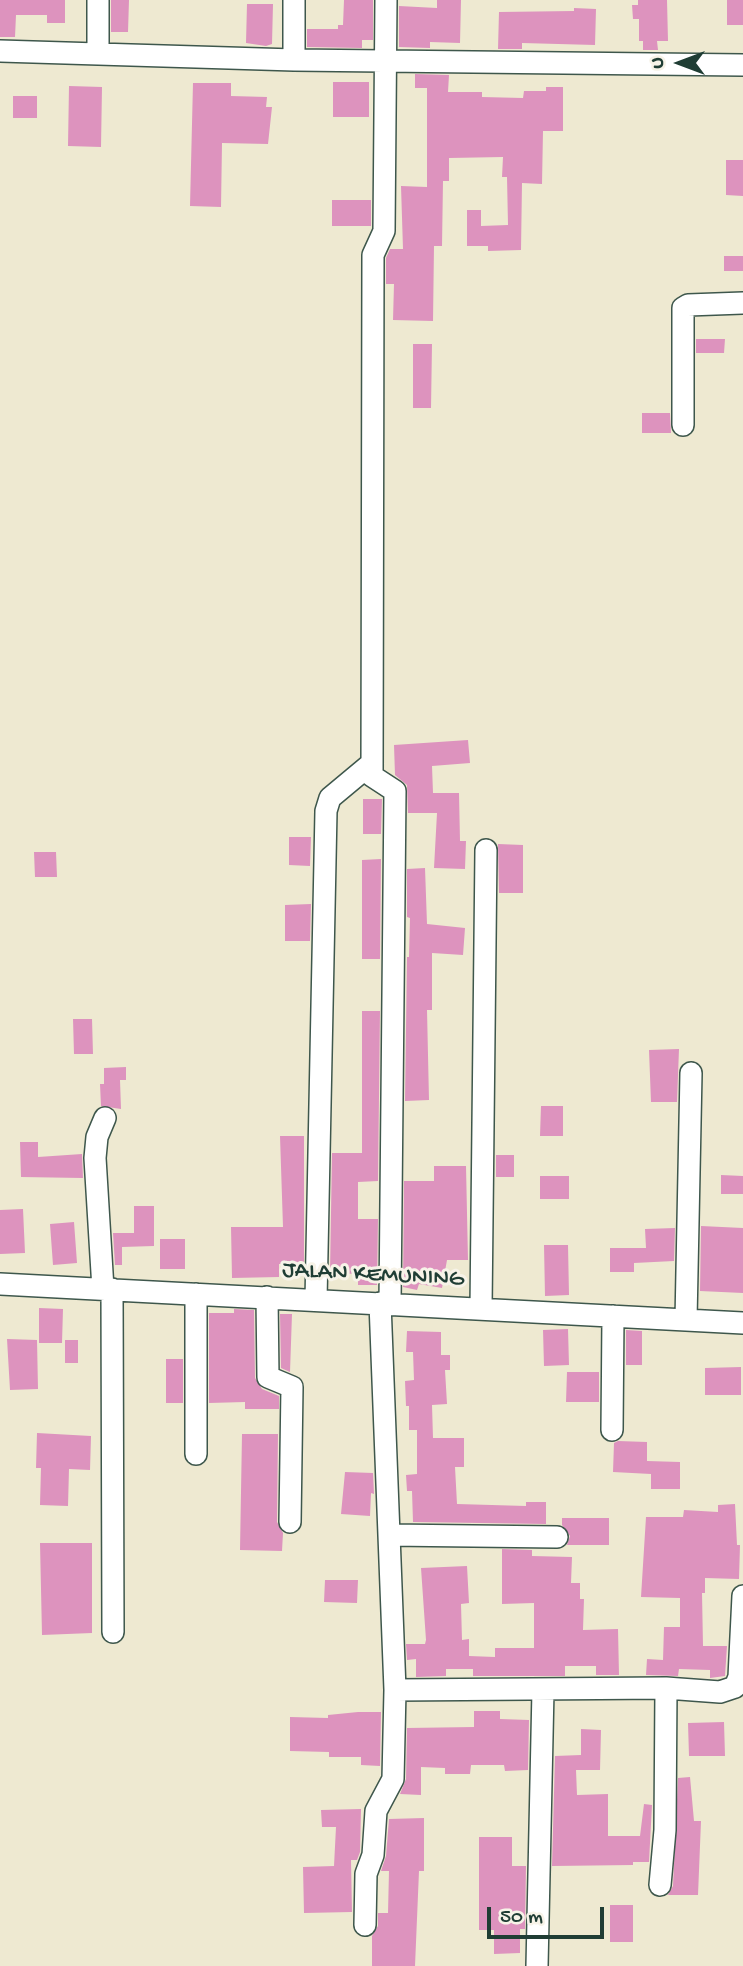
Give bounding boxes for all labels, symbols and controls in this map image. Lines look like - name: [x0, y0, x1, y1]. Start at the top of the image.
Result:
- north arrow: [645, 28, 715, 98]
- text: U: [647, 58, 670, 68]
- street label: JALAN KEMUNING: [281, 1257, 465, 1295]
- scale bar: [491, 1892, 608, 1936]
- text: 50 m: [500, 1906, 543, 1931]

